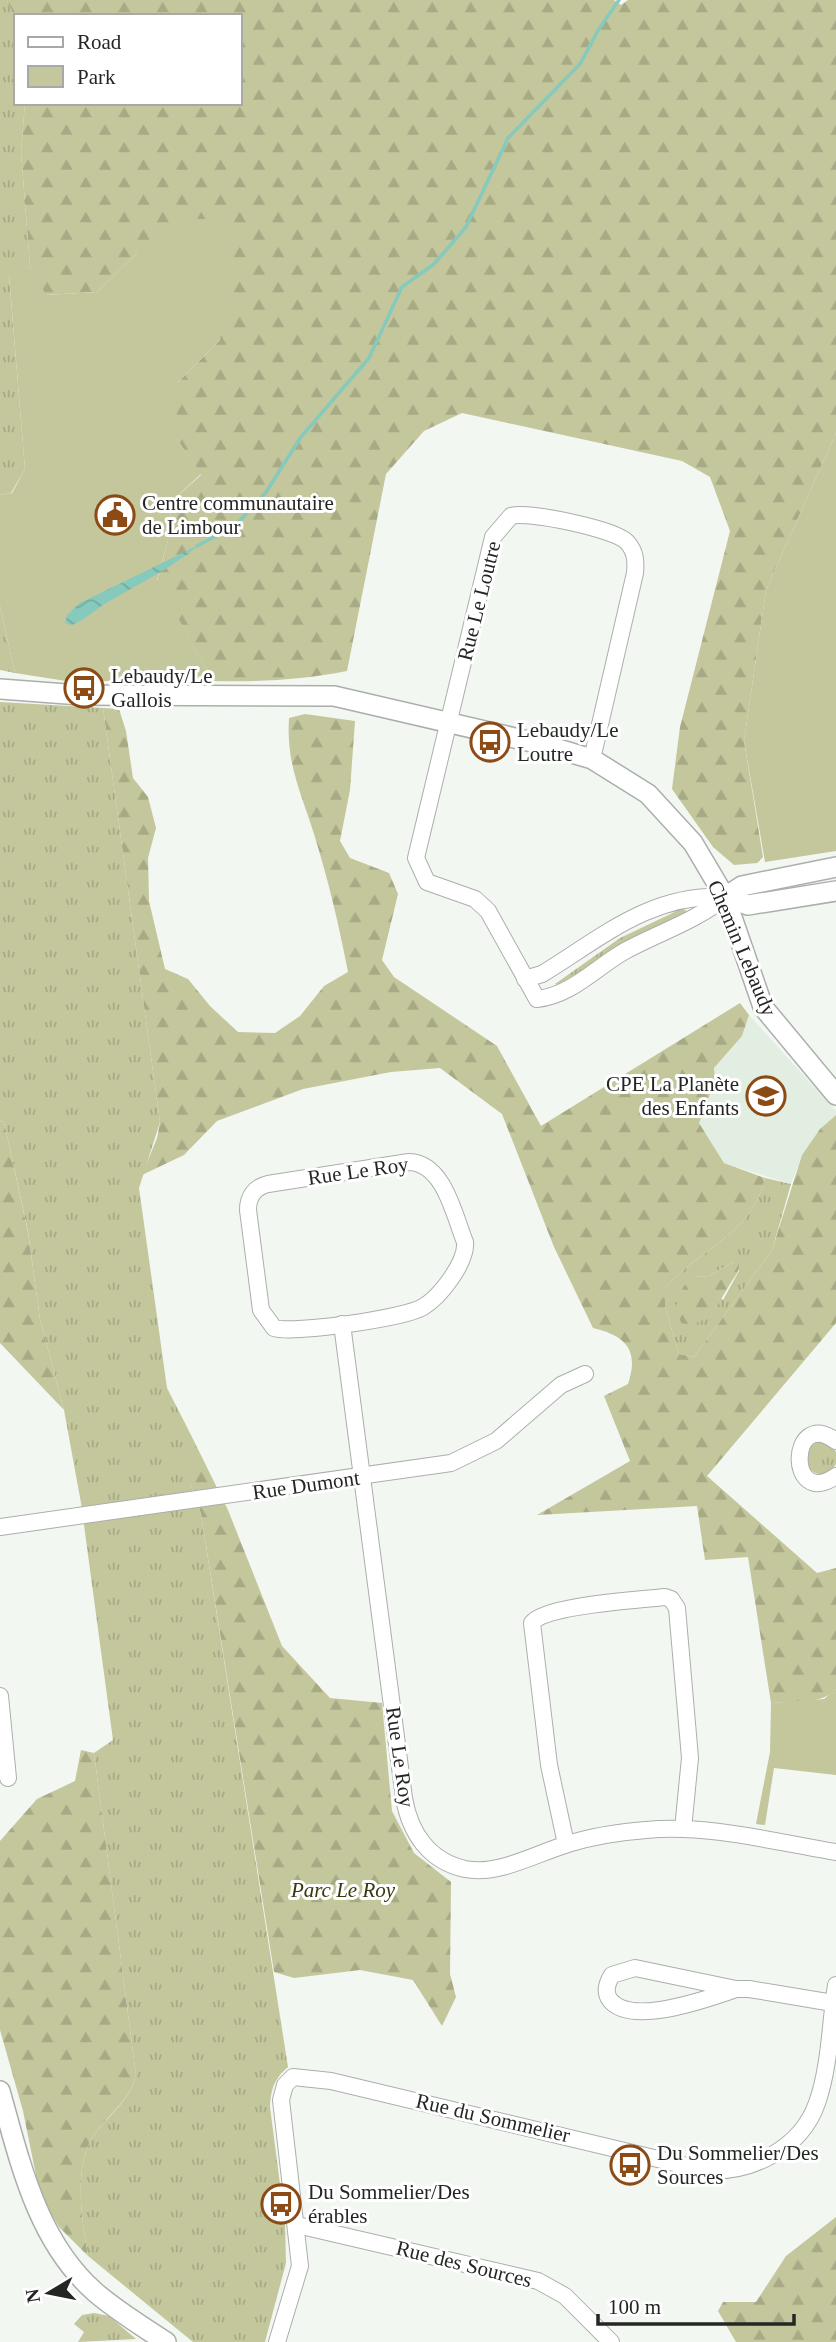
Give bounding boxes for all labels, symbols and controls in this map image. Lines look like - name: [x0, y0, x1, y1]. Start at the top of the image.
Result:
- legend: [14, 14, 242, 105]
- text: Road: [77, 30, 122, 54]
- text: Park: [77, 65, 116, 89]
- place label: Centre communautaire de Limbour: [142, 491, 334, 539]
- public building icon: Centre communautaire de Limbour: [94, 494, 136, 536]
- street label: Rue Le Loutre: [453, 539, 505, 663]
- place label: Lebaudy/Le Gallois: [111, 664, 212, 712]
- bus stop icon: Lebaudy/Le Gallois: [63, 667, 105, 709]
- place label: Lebaudy/Le Loutre: [517, 718, 618, 766]
- bus stop icon: Lebaudy/Le Loutre: [469, 721, 511, 763]
- street label: Chemin Lebaudy: [703, 876, 782, 1020]
- place label: CPE La Planète des Enfants: [606, 1072, 739, 1120]
- school or university icon: CPE La Planète des Enfants: [745, 1075, 787, 1117]
- street label: Rue Le Roy: [306, 1152, 410, 1190]
- street label: Rue Dumont: [251, 1466, 361, 1504]
- street label: Rue Le Roy: [381, 1705, 419, 1809]
- park label: Parc Le Roy: [290, 1878, 396, 1902]
- street label: Rue du Sommelier: [414, 2089, 572, 2147]
- place label: Du Sommelier/Des Sources: [657, 2141, 819, 2189]
- bus stop icon: Du Sommelier/Des Sources: [609, 2144, 651, 2186]
- place label: Du Sommelier/Des érables: [308, 2180, 470, 2228]
- bus stop icon: Du Sommelier/Des érables: [260, 2183, 302, 2225]
- street label: Rue des Sources: [394, 2236, 534, 2292]
- north arrow: [14, 2258, 84, 2328]
- scale bar: [598, 2282, 794, 2326]
- text: N: [21, 2287, 44, 2304]
- text: 100 m: [608, 2295, 661, 2319]

